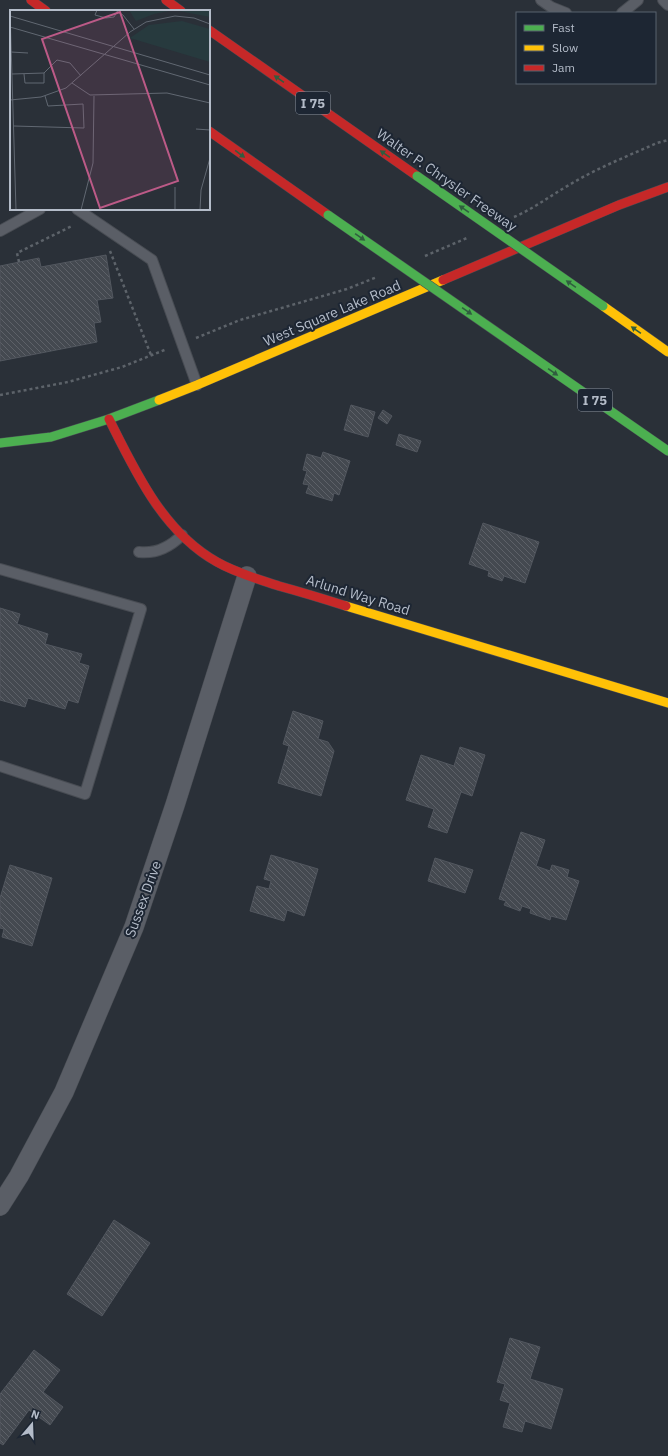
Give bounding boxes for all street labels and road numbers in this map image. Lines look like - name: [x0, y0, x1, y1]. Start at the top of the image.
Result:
- road number: I 75: [296, 92, 330, 114]
- street label: Walter P. Chrysler Freeway: [373, 125, 521, 235]
- street label: West Square Lake Road: [261, 276, 403, 350]
- road number: I 75: [578, 389, 612, 411]
- street label: Arlund Way Road: [304, 571, 412, 619]
- street label: Sussex Drive: [121, 858, 165, 940]

